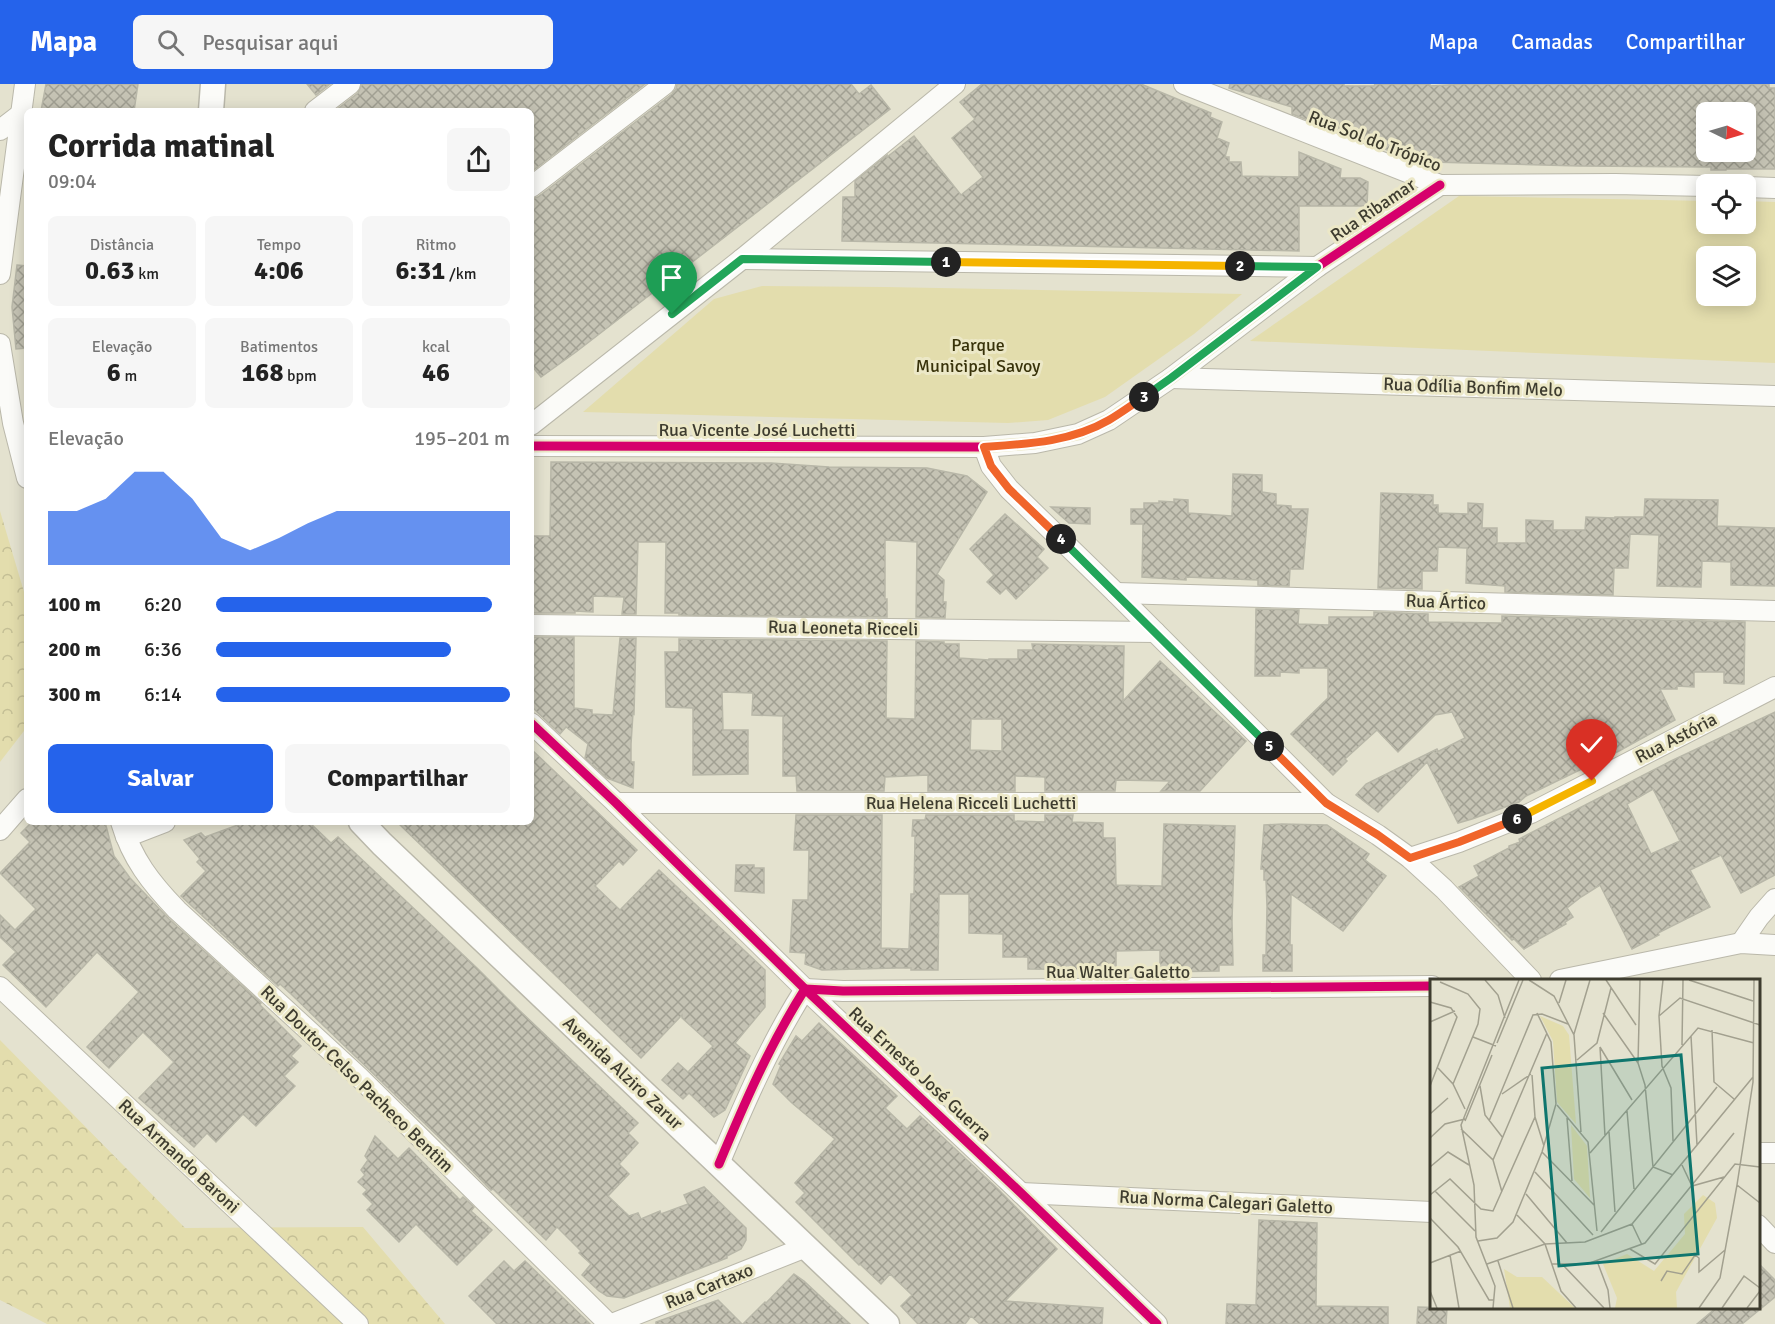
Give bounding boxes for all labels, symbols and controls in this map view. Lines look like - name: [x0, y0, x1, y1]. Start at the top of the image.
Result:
- search box: [133, 15, 553, 69]
- text: Mapa: [30, 25, 97, 59]
- icon: search: [154, 26, 187, 59]
- text: Pesquisar aqui: [202, 29, 339, 56]
- text: Mapa: [1429, 29, 1478, 55]
- text: Camadas: [1511, 29, 1593, 55]
- text: Compartilhar: [1626, 29, 1745, 55]
- north arrow: [1696, 102, 1756, 162]
- map controls: [1696, 102, 1756, 306]
- street label: Rua Sol do Trópico: [1305, 106, 1445, 176]
- text: Corrida matinal: [48, 126, 275, 167]
- button: share: [447, 128, 510, 191]
- text: 09:04: [48, 169, 97, 194]
- street label: Rua Ribamar: [1326, 173, 1420, 246]
- button: locate: [1696, 174, 1756, 234]
- text: Distância: [90, 235, 154, 255]
- text: Tempo: [257, 235, 301, 255]
- text: Ritmo: [416, 235, 456, 255]
- button: layers: [1696, 246, 1756, 306]
- pin: 1: [931, 247, 961, 277]
- pin: 2: [1225, 251, 1255, 281]
- pin: [646, 252, 697, 314]
- text: 1: [942, 252, 950, 272]
- text: 0.63: [85, 255, 135, 287]
- text: 4:06: [254, 255, 304, 287]
- text: 6:31: [396, 255, 445, 287]
- text: 2: [1236, 256, 1244, 276]
- icon: arrive: [655, 261, 688, 294]
- text: km: [135, 264, 159, 284]
- text: /km: [445, 264, 476, 284]
- park label: Parque Municipal Savoy: [916, 334, 1041, 377]
- text: Elevação: [92, 337, 152, 357]
- text: Batimentos: [240, 337, 318, 357]
- text: kcal: [422, 337, 450, 357]
- text: 6: [107, 357, 121, 389]
- text: 168: [241, 357, 283, 389]
- text: 46: [422, 357, 450, 389]
- text: m: [121, 366, 137, 386]
- text: bpm: [283, 366, 317, 386]
- street label: Rua Odília Bonfim Melo: [1383, 373, 1563, 401]
- pin: 3: [1129, 382, 1159, 412]
- text: 3: [1140, 387, 1148, 407]
- street label: Rua Vicente José Luchetti: [659, 419, 855, 441]
- text: Elevação: [48, 426, 124, 451]
- text: 195–201 m: [414, 426, 510, 451]
- pin: 4: [1046, 524, 1076, 554]
- text: 4: [1057, 529, 1065, 549]
- street label: Rua Ártico: [1405, 590, 1487, 614]
- text: 100 m: [48, 592, 101, 617]
- text: 6:20: [144, 592, 182, 617]
- street label: Rua Leoneta Ricceli: [768, 616, 918, 640]
- text: 200 m: [48, 637, 101, 662]
- text: 6:36: [144, 637, 182, 662]
- text: 300 m: [48, 682, 101, 707]
- text: 6:14: [144, 682, 182, 707]
- street label: Rua Astória: [1632, 708, 1720, 768]
- pin: [1566, 719, 1617, 781]
- icon: check: [1575, 728, 1608, 761]
- pin: 5: [1254, 731, 1284, 761]
- text: 5: [1265, 736, 1273, 756]
- button: Salvar: [48, 744, 273, 813]
- button: Compartilhar: [285, 744, 510, 813]
- street label: Rua Helena Ricceli Luchetti: [866, 792, 1076, 814]
- pin: 6: [1502, 804, 1532, 834]
- text: 6: [1513, 809, 1521, 829]
- street label: Rua Walter Galetto: [1046, 961, 1190, 983]
- inset map: [1430, 979, 1760, 1309]
- street label: Rua Doutor Celso Pacheco Bentim: [256, 981, 458, 1177]
- street label: Rua Ernesto José Guerra: [844, 1002, 996, 1146]
- street label: Avenida Alziro Zarur: [558, 1012, 688, 1134]
- street label: Rua Armando Baroni: [114, 1094, 244, 1218]
- street label: Rua Norma Calegari Galetto: [1119, 1185, 1333, 1219]
- street label: Rua Cartaxo: [662, 1258, 756, 1314]

